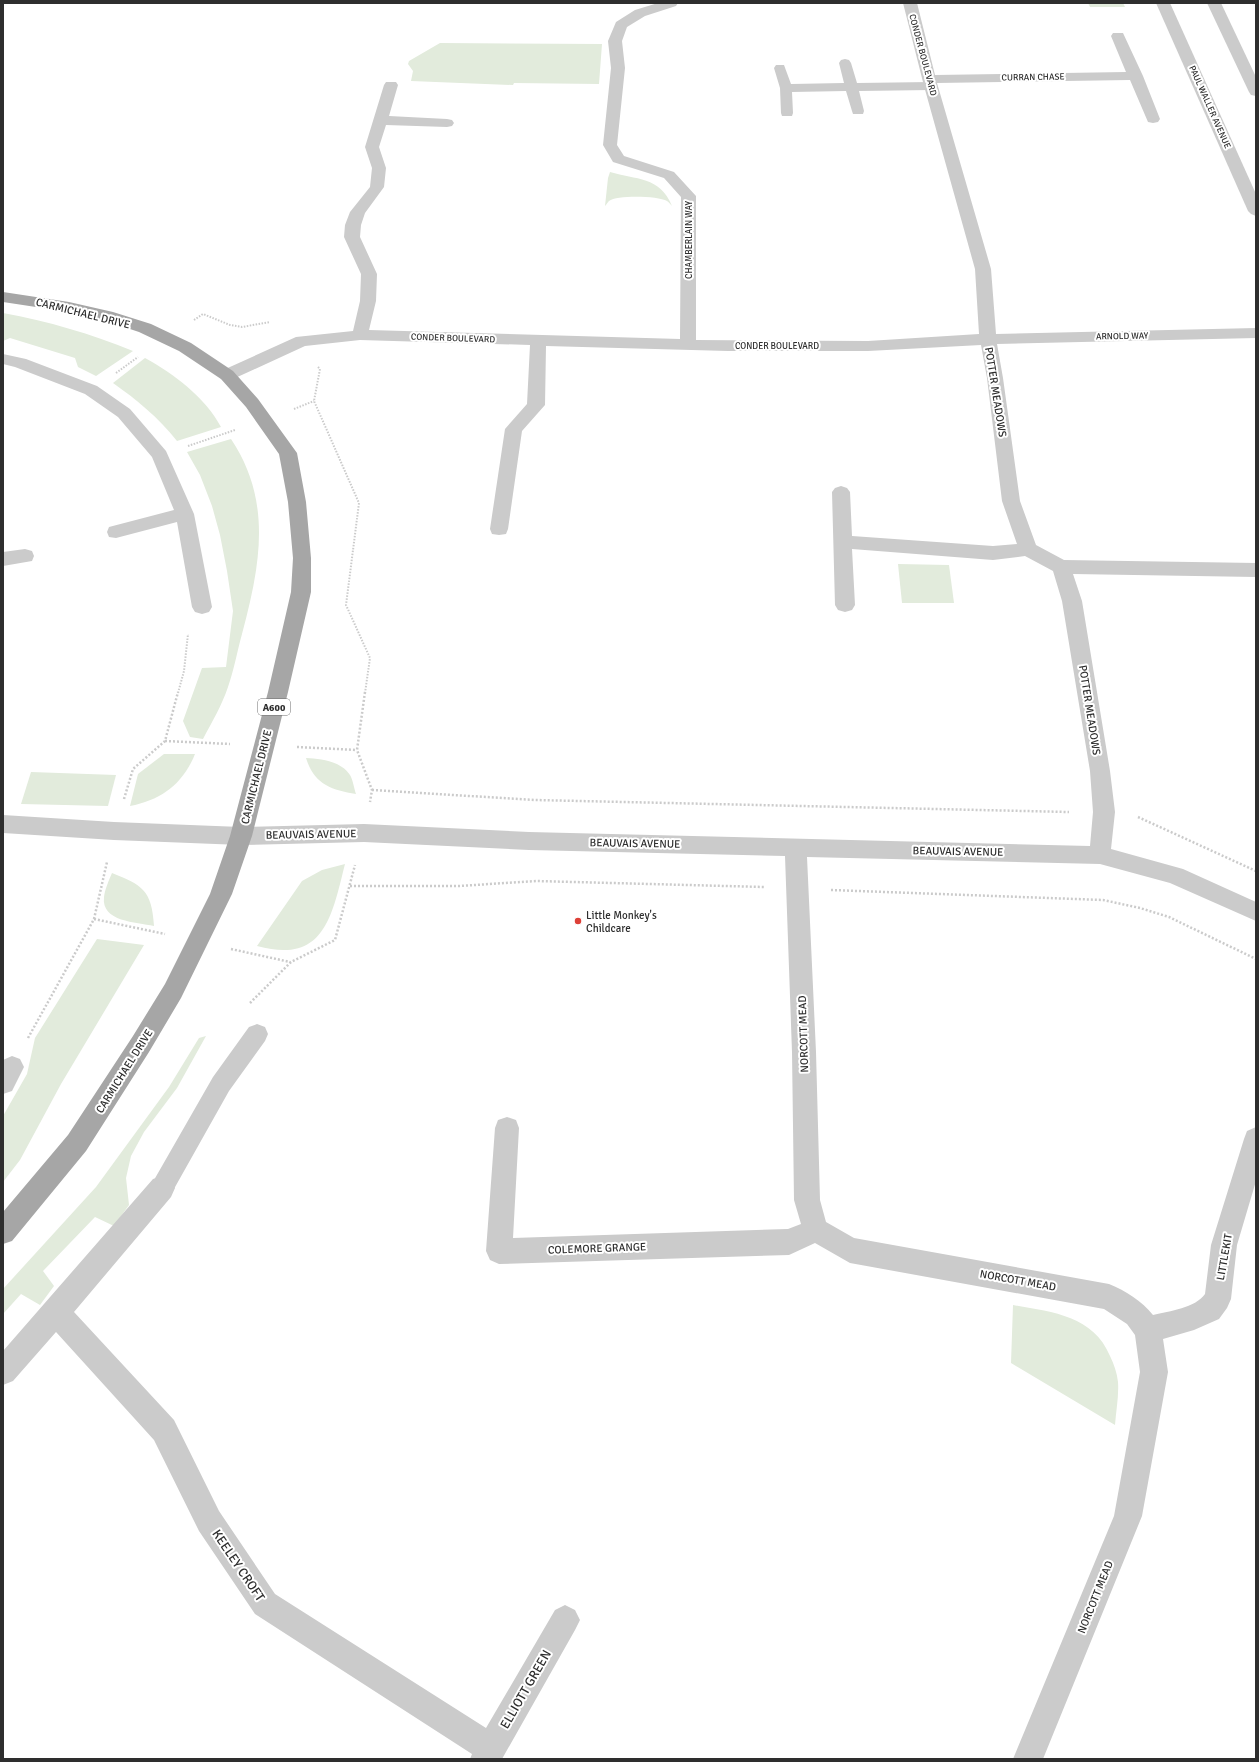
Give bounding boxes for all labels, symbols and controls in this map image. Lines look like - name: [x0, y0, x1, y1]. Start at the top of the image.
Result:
- street label: CONDER BOULEVARD: [906, 13, 939, 97]
- street label: PAUL WALLER AVENUE: [1186, 64, 1233, 150]
- street label: CURRAN CHASE: [1001, 71, 1065, 84]
- street label: CHAMBERLAIN WAY: [684, 201, 695, 279]
- street label: CARMICHAEL DRIVE: [34, 295, 131, 331]
- street label: ARNOLD WAY: [1096, 331, 1149, 342]
- street label: CONDER BOULEVARD: [411, 332, 495, 345]
- street label: CONDER BOULEVARD: [735, 341, 819, 352]
- street label: POTTER MEADOWS: [982, 346, 1009, 438]
- street label: POTTER MEADOWS: [1076, 664, 1103, 756]
- road number: A600: [258, 699, 290, 715]
- street label: CARMICHAEL DRIVE: [238, 729, 274, 826]
- street label: BEAUVAIS AVENUE: [266, 827, 357, 842]
- street label: BEAUVAIS AVENUE: [589, 836, 680, 851]
- street label: BEAUVAIS AVENUE: [912, 844, 1003, 859]
- place label: Little Monkey's Childcare: [586, 909, 657, 935]
- marker: Little Monkey's Childcare: [573, 916, 583, 926]
- street label: NORCOTT MEAD: [796, 995, 811, 1073]
- street label: CARMICHAEL DRIVE: [93, 1027, 156, 1116]
- street label: LITTLEKIT: [1214, 1232, 1235, 1281]
- street label: COLEMORE GRANGE: [548, 1240, 646, 1257]
- street label: NORCOTT MEAD: [979, 1267, 1057, 1294]
- street label: KEELEY CROFT: [208, 1527, 268, 1605]
- street label: NORCOTT MEAD: [1075, 1559, 1116, 1635]
- street label: ELLIOTT GREEN: [497, 1647, 555, 1732]

